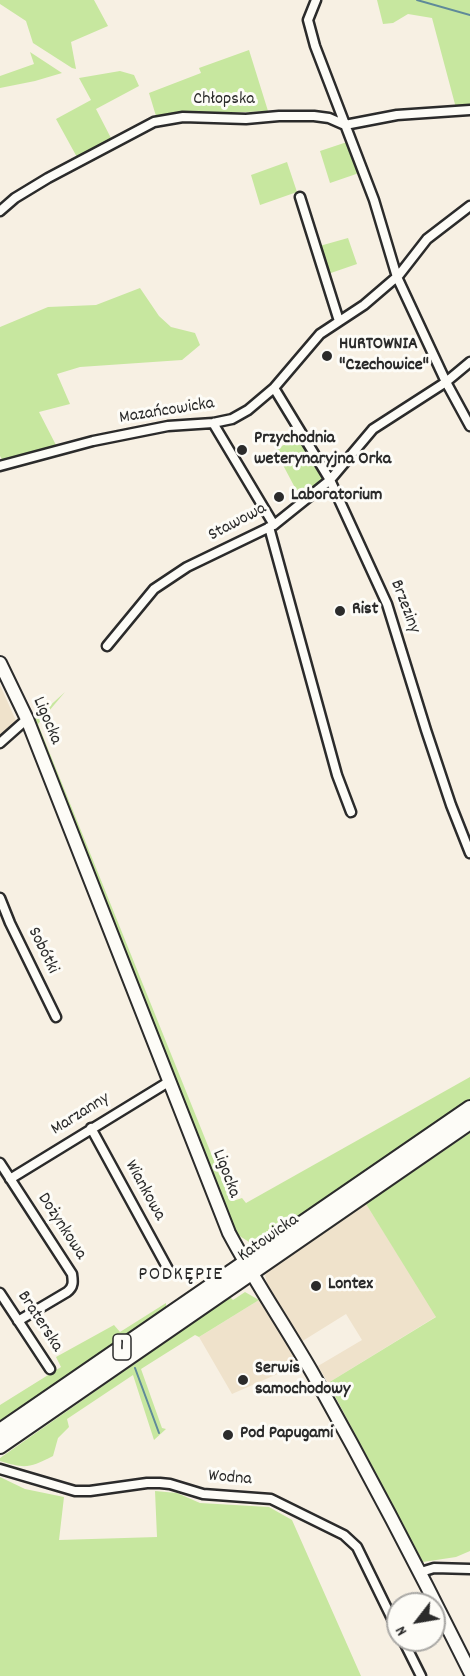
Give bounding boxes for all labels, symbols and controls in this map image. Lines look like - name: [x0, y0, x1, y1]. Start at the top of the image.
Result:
- street label: Chłopska: [193, 90, 255, 112]
- place label: HURTOWNIA "Czechowice": [339, 335, 429, 378]
- marker: HURTOWNIA "Czechowice": [320, 349, 334, 363]
- street label: Mazańcowicka: [118, 394, 216, 430]
- place label: Przychodnia weterynaryjna Orka: [254, 429, 391, 472]
- marker: Przychodnia weterynaryjna Orka: [235, 443, 249, 457]
- place label: Laboratorium: [291, 486, 382, 508]
- marker: Laboratorium: [272, 490, 286, 504]
- street label: Stawowa: [205, 499, 271, 547]
- street label: Brzeziny: [384, 577, 424, 637]
- place label: Rist: [352, 600, 378, 622]
- marker: Rist: [333, 604, 347, 618]
- street label: Ligocka: [26, 694, 66, 748]
- street label: Sobótki: [22, 924, 62, 978]
- street label: Marzanny: [48, 1089, 114, 1141]
- street label: Ligocka: [206, 1147, 244, 1201]
- street label: Wiankowa: [119, 1157, 169, 1225]
- street label: Dożynkowa: [31, 1190, 91, 1264]
- street label: Katowicka: [234, 1210, 304, 1268]
- district label: PODKĘPIE: [138, 1264, 224, 1288]
- place label: Lontex: [328, 1275, 373, 1297]
- marker: Lontex: [309, 1279, 323, 1293]
- street label: Braterska: [11, 1287, 67, 1357]
- road number: 1: [113, 1334, 131, 1360]
- place label: Serwis samochodowy: [255, 1359, 350, 1402]
- marker: Serwis samochodowy: [236, 1373, 250, 1387]
- place label: Pod Papugami: [240, 1424, 333, 1446]
- marker: Pod Papugami: [221, 1428, 235, 1442]
- street label: Wodna: [207, 1466, 253, 1492]
- north arrow: [386, 1592, 446, 1652]
- text: N: [390, 1621, 414, 1640]

